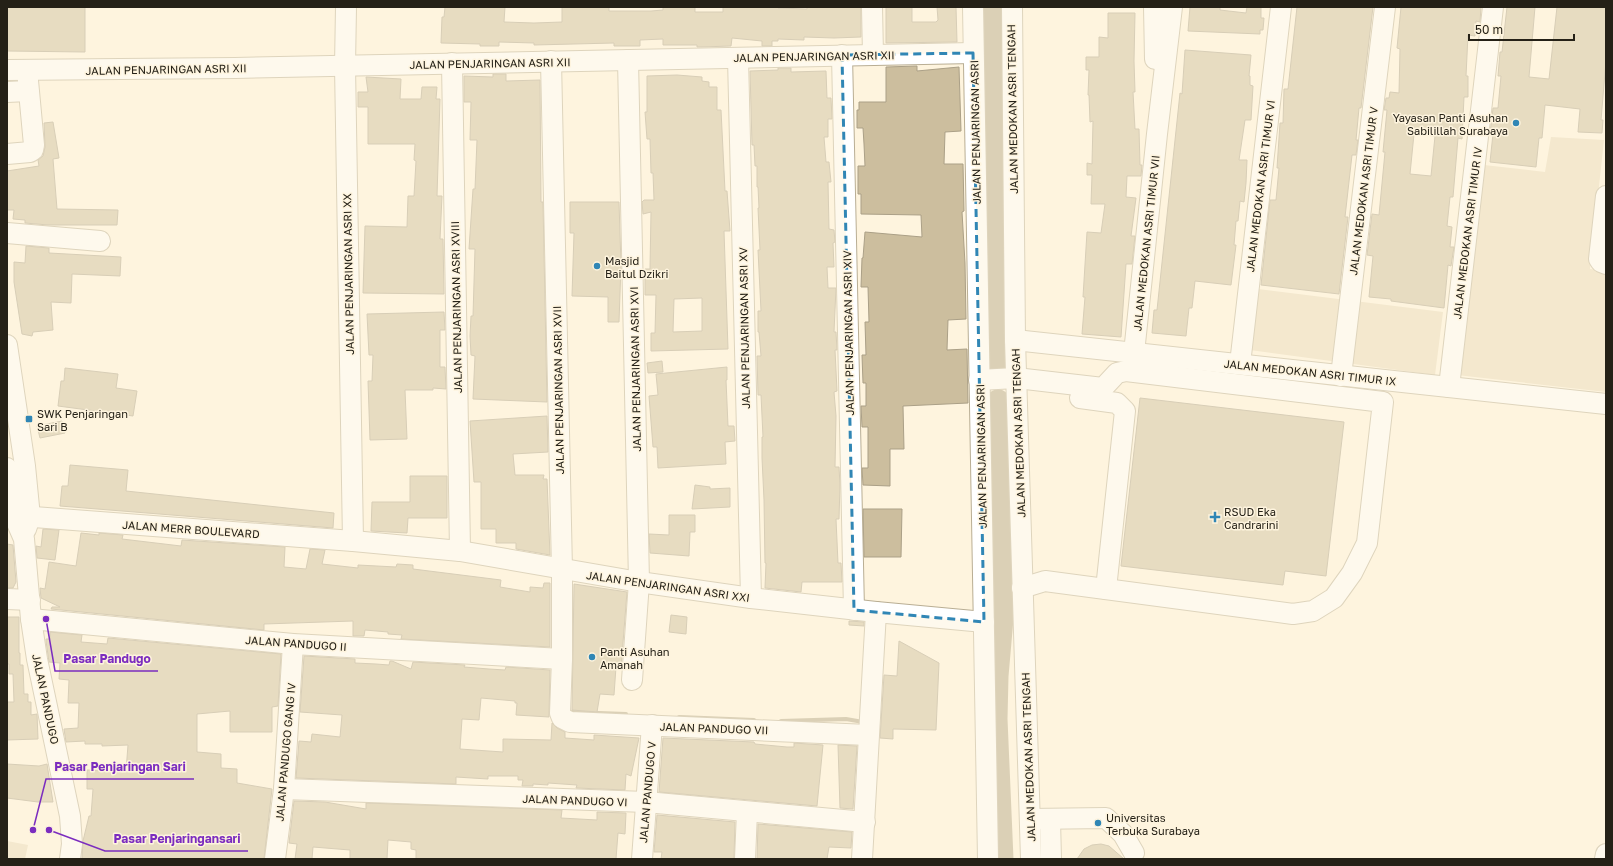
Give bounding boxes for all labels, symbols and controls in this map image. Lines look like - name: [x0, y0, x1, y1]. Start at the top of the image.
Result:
- scale bar: [1469, 16, 1574, 42]
- text: 50 m: [1475, 22, 1503, 37]
- street label: JALAN MEDOKAN ASRI TENGAH: [1004, 24, 1020, 194]
- street label: JALAN PENJARINGAN ASRI XII: [733, 48, 895, 64]
- street label: JALAN PENJARINGAN ASRI XII: [409, 55, 571, 71]
- street label: JALAN PENJARINGAN ASRI: [967, 60, 983, 204]
- street label: JALAN PENJARINGAN ASRI XII: [85, 61, 247, 77]
- street label: JALAN MEDOKAN ASRI TIMUR VI: [1243, 99, 1277, 273]
- street label: JALAN MEDOKAN ASRI TIMUR V: [1346, 105, 1380, 276]
- place label: Yayasan Panti Asuhan Sabilillah Surabaya: [1393, 111, 1508, 137]
- marker: Yayasan Panti Asuhan Sabilillah Surabaya: [1511, 118, 1521, 128]
- street label: JALAN MEDOKAN ASRI TIMUR IV: [1450, 146, 1484, 320]
- street label: JALAN MEDOKAN ASRI TIMUR VII: [1130, 154, 1162, 332]
- street label: JALAN PENJARINGAN ASRI XX: [340, 193, 356, 355]
- street label: JALAN PENJARINGAN ASRI XVIII: [448, 221, 464, 393]
- street label: JALAN PENJARINGAN ASRI XV: [736, 246, 752, 409]
- street label: JALAN PENJARINGAN ASRI XIV: [840, 250, 856, 416]
- place label: Masjid Baitul Dzikri: [605, 254, 669, 280]
- marker: Masjid Baitul Dzikri: [592, 261, 602, 271]
- street label: JALAN PENJARINGAN ASRI XVI: [627, 286, 643, 452]
- street label: JALAN PENJARINGAN ASRI XVII: [550, 306, 566, 474]
- street label: JALAN MEDOKAN ASRI TENGAH: [1009, 348, 1027, 518]
- street label: JALAN MEDOKAN ASRI TIMUR IX: [1223, 356, 1397, 388]
- street label: JALAN PENJARINGAN ASRI: [973, 384, 989, 528]
- place label: SWK Penjaringan Sari B: [37, 407, 128, 433]
- marker: SWK Penjaringan Sari B: [24, 414, 34, 424]
- place label: RSUD Eka Candrarini: [1224, 505, 1279, 531]
- marker: RSUD Eka Candrarini: [1209, 511, 1221, 523]
- street label: JALAN MERR BOULEVARD: [122, 518, 260, 540]
- street label: JALAN PENJARINGAN ASRI XXI: [585, 568, 751, 604]
- street label: JALAN PANDUGO II: [245, 633, 347, 653]
- place label: Panti Asuhan Amanah: [600, 645, 670, 671]
- callout: Pasar Pandugo: [55, 647, 158, 671]
- text: Pasar Pandugo: [63, 651, 151, 666]
- marker: Panti Asuhan Amanah: [587, 652, 597, 662]
- street label: JALAN PANDUGO: [30, 653, 62, 745]
- street label: JALAN MEDOKAN ASRI TENGAH: [1019, 672, 1037, 842]
- street label: JALAN PANDUGO GANG IV: [272, 681, 298, 822]
- street label: JALAN PANDUGO VII: [659, 720, 769, 736]
- street label: JALAN PANDUGO V: [636, 740, 658, 843]
- callout: Pasar Penjaringan Sari: [46, 755, 194, 779]
- text: Pasar Penjaringan Sari: [54, 759, 186, 774]
- street label: JALAN PANDUGO VI: [522, 792, 628, 808]
- place label: Universitas Terbuka Surabaya: [1106, 811, 1200, 837]
- marker: Universitas Terbuka Surabaya: [1093, 818, 1103, 828]
- callout: Pasar Penjaringansari: [105, 827, 248, 851]
- text: Pasar Penjaringansari: [113, 831, 241, 846]

